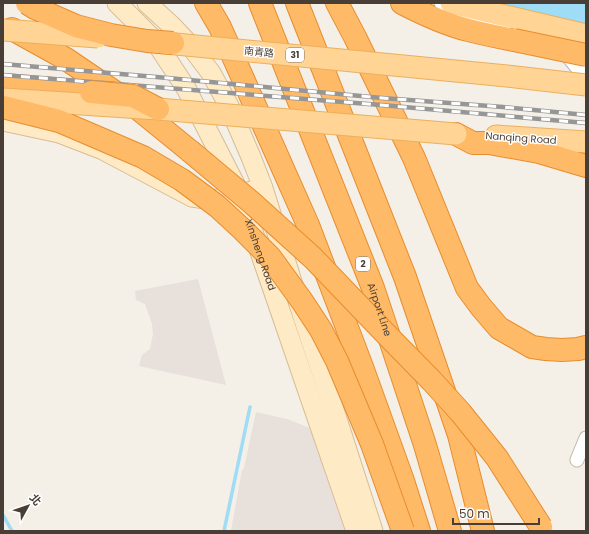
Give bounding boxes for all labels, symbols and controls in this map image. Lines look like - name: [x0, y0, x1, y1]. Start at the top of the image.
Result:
- street label: 南青路: [243, 43, 275, 61]
- road number: 31: [286, 48, 304, 62]
- street label: Nanqing Road: [485, 128, 557, 148]
- street label: Xinsheng Road: [242, 217, 280, 292]
- road number: 2: [356, 257, 370, 271]
- street label: Airport Line: [364, 280, 396, 338]
- north arrow: [8, 486, 48, 526]
- text: 北: [26, 490, 45, 509]
- scale bar: [453, 500, 539, 526]
- text: 50 m: [459, 505, 490, 522]

